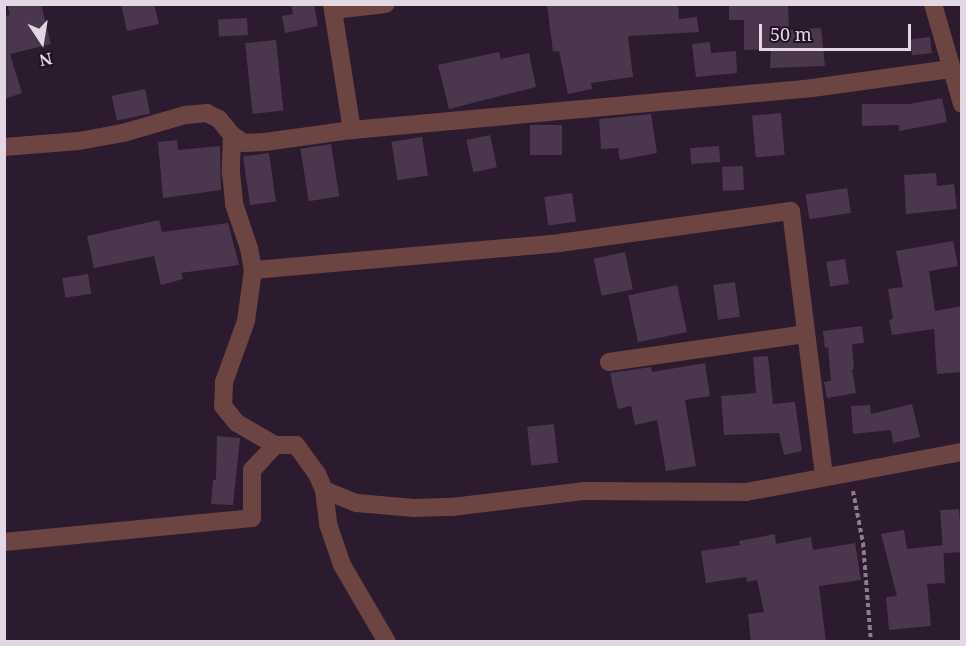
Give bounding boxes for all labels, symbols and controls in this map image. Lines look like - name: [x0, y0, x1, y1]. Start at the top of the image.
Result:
- north arrow: [12, 12, 72, 72]
- scale bar: [762, 12, 914, 50]
- text: 50 m: [770, 22, 812, 46]
- text: N: [37, 48, 54, 72]

